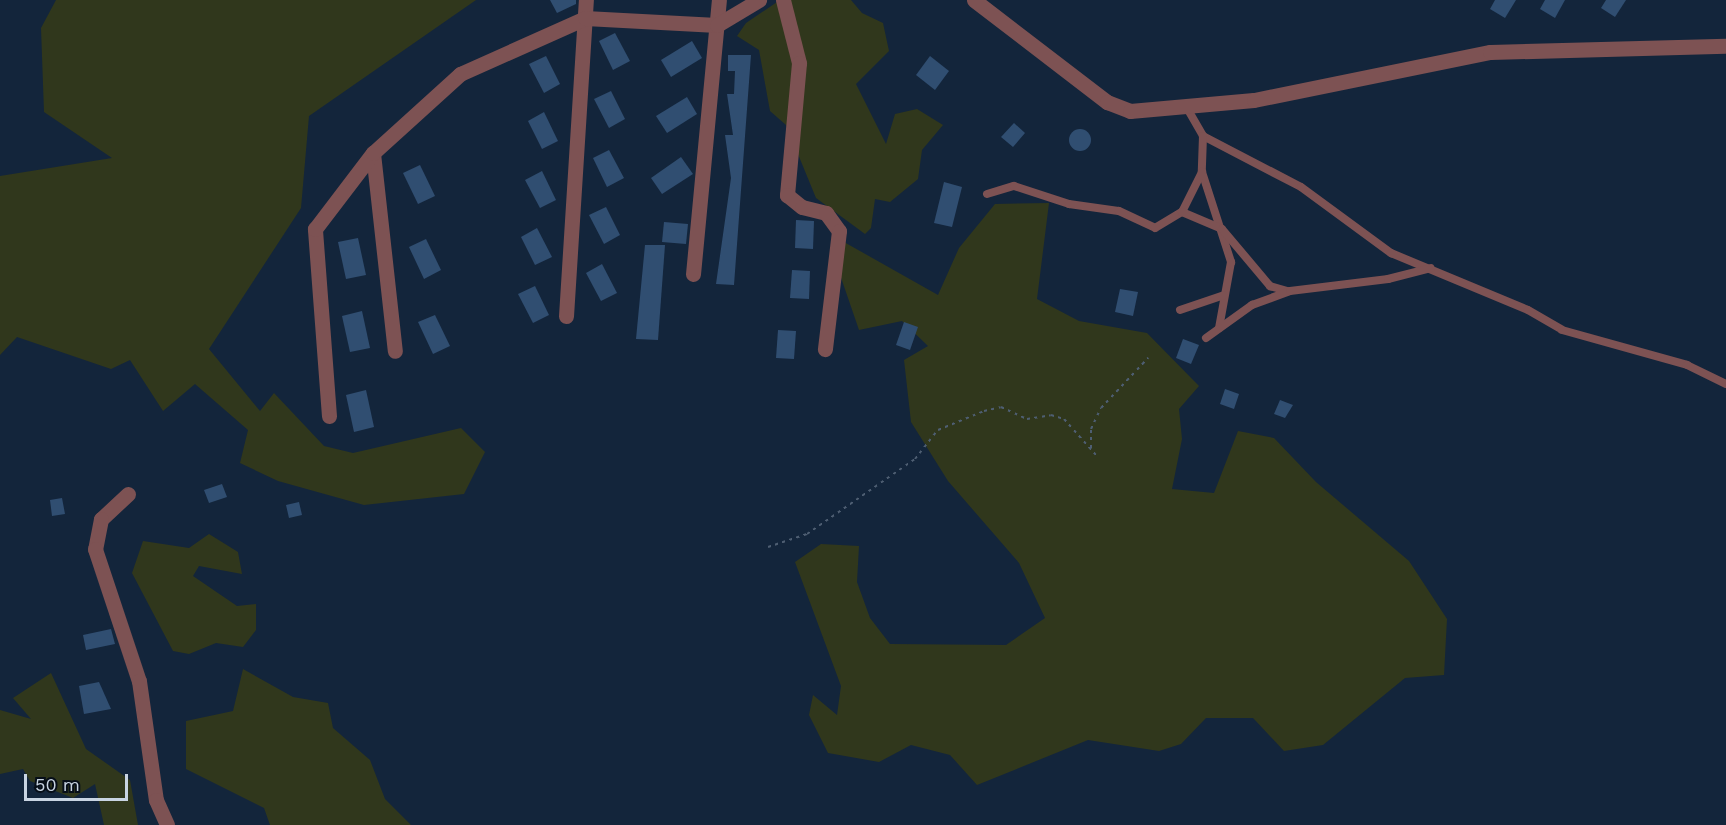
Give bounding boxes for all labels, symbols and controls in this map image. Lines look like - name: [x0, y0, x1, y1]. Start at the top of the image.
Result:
- scale bar: [27, 762, 130, 800]
- text: 50 m: [35, 774, 80, 795]

